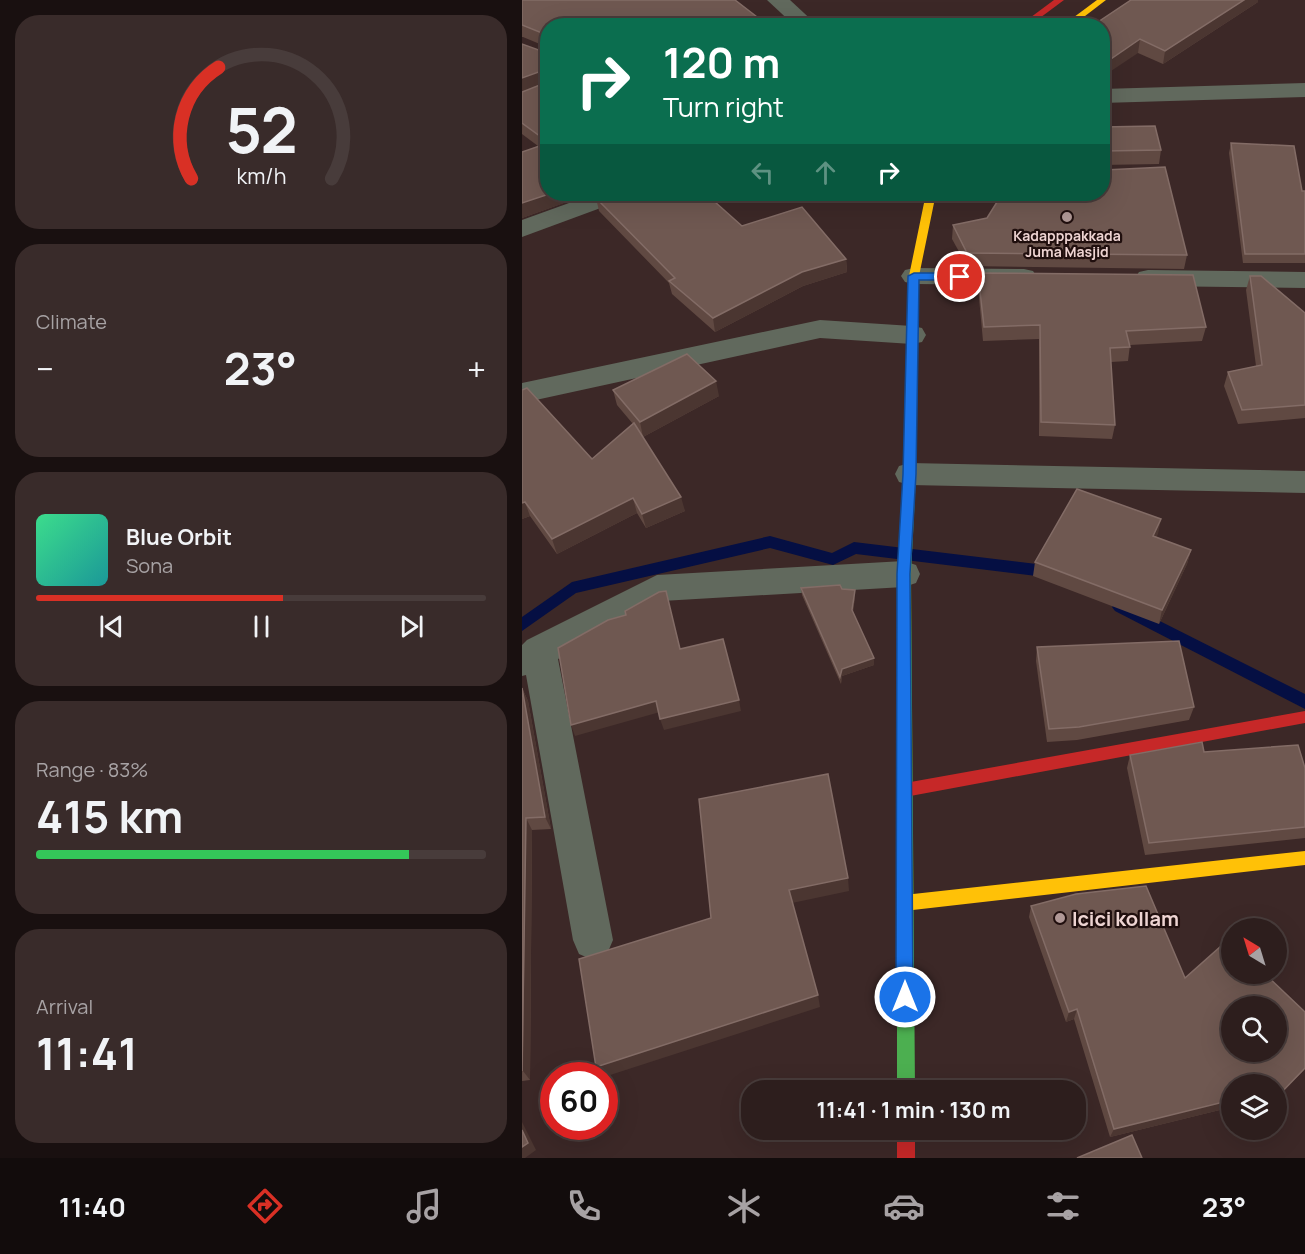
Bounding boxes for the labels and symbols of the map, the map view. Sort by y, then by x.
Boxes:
marker: Kadapppakkada Juma Masjid [1060,210,1074,224]
place label: Kadapppakkada Juma Masjid [1013,226,1121,261]
pin [934,251,985,302]
place label: Icici kollam [1072,905,1179,932]
marker: Icici kollam [1053,911,1067,925]
north arrow [1221,918,1287,984]
position arrow [873,965,937,1029]
speed limit sign: 60 [540,1062,618,1140]

